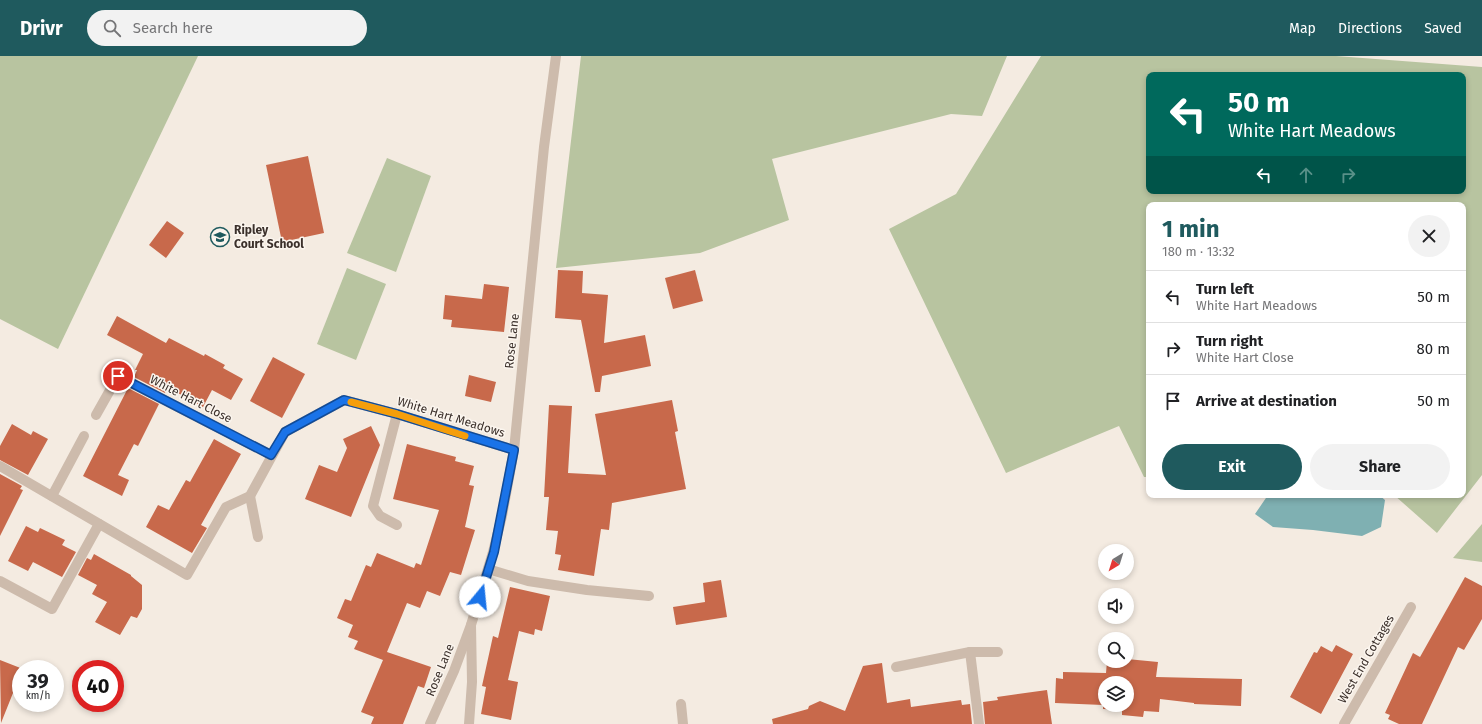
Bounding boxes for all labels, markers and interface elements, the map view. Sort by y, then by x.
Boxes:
search box [87,10,367,46]
text: Drivr [20,17,63,40]
icon: search [101,17,123,39]
text: Search here [133,19,213,37]
text: Map [1289,20,1316,37]
text: Directions [1338,20,1402,37]
text: Saved [1424,20,1462,37]
text: 50 m [1228,86,1290,119]
icon: left [1162,88,1214,140]
text: White Hart Meadows [1228,120,1396,142]
icon: left [1253,164,1275,186]
icon: ahead [1295,164,1317,186]
icon: right [1337,164,1359,186]
text: 1 min [1162,215,1220,243]
button: close [1408,215,1450,257]
place label: Ripley Court School [234,223,304,251]
school or university icon: Ripley Court School [209,226,231,248]
text: 180 m · 13:32 [1162,244,1235,259]
text: Turn left [1196,280,1254,298]
icon: left [1162,286,1184,308]
text: 50 m [1417,288,1450,306]
text: White Hart Meadows [1196,298,1317,313]
street label: Rose Lane [502,313,522,369]
text: Turn right [1196,332,1263,350]
icon: right [1162,338,1184,360]
text: 80 m [1417,340,1450,358]
text: White Hart Close [1196,350,1294,365]
pin [101,359,135,393]
icon: arrive [107,365,129,387]
street label: White Hart Close [148,372,234,426]
icon: arrive [1162,390,1184,412]
text: Arrive at destination [1196,392,1337,410]
text: 50 m [1417,392,1450,410]
street label: White Hart Meadows [396,394,507,440]
button: Exit [1162,444,1302,490]
button: Share [1310,444,1450,490]
north arrow [1098,544,1134,580]
map controls [1098,544,1134,712]
position arrow [459,576,501,618]
button: sound [1098,588,1134,624]
street label: West End Cottages [1335,612,1397,706]
button: search [1098,632,1134,668]
street label: Rose Lane [423,642,457,698]
speed limit sign: 40 [72,660,124,712]
text: 39 [27,669,49,693]
button: layers [1098,676,1134,712]
text: km/h [26,690,50,702]

